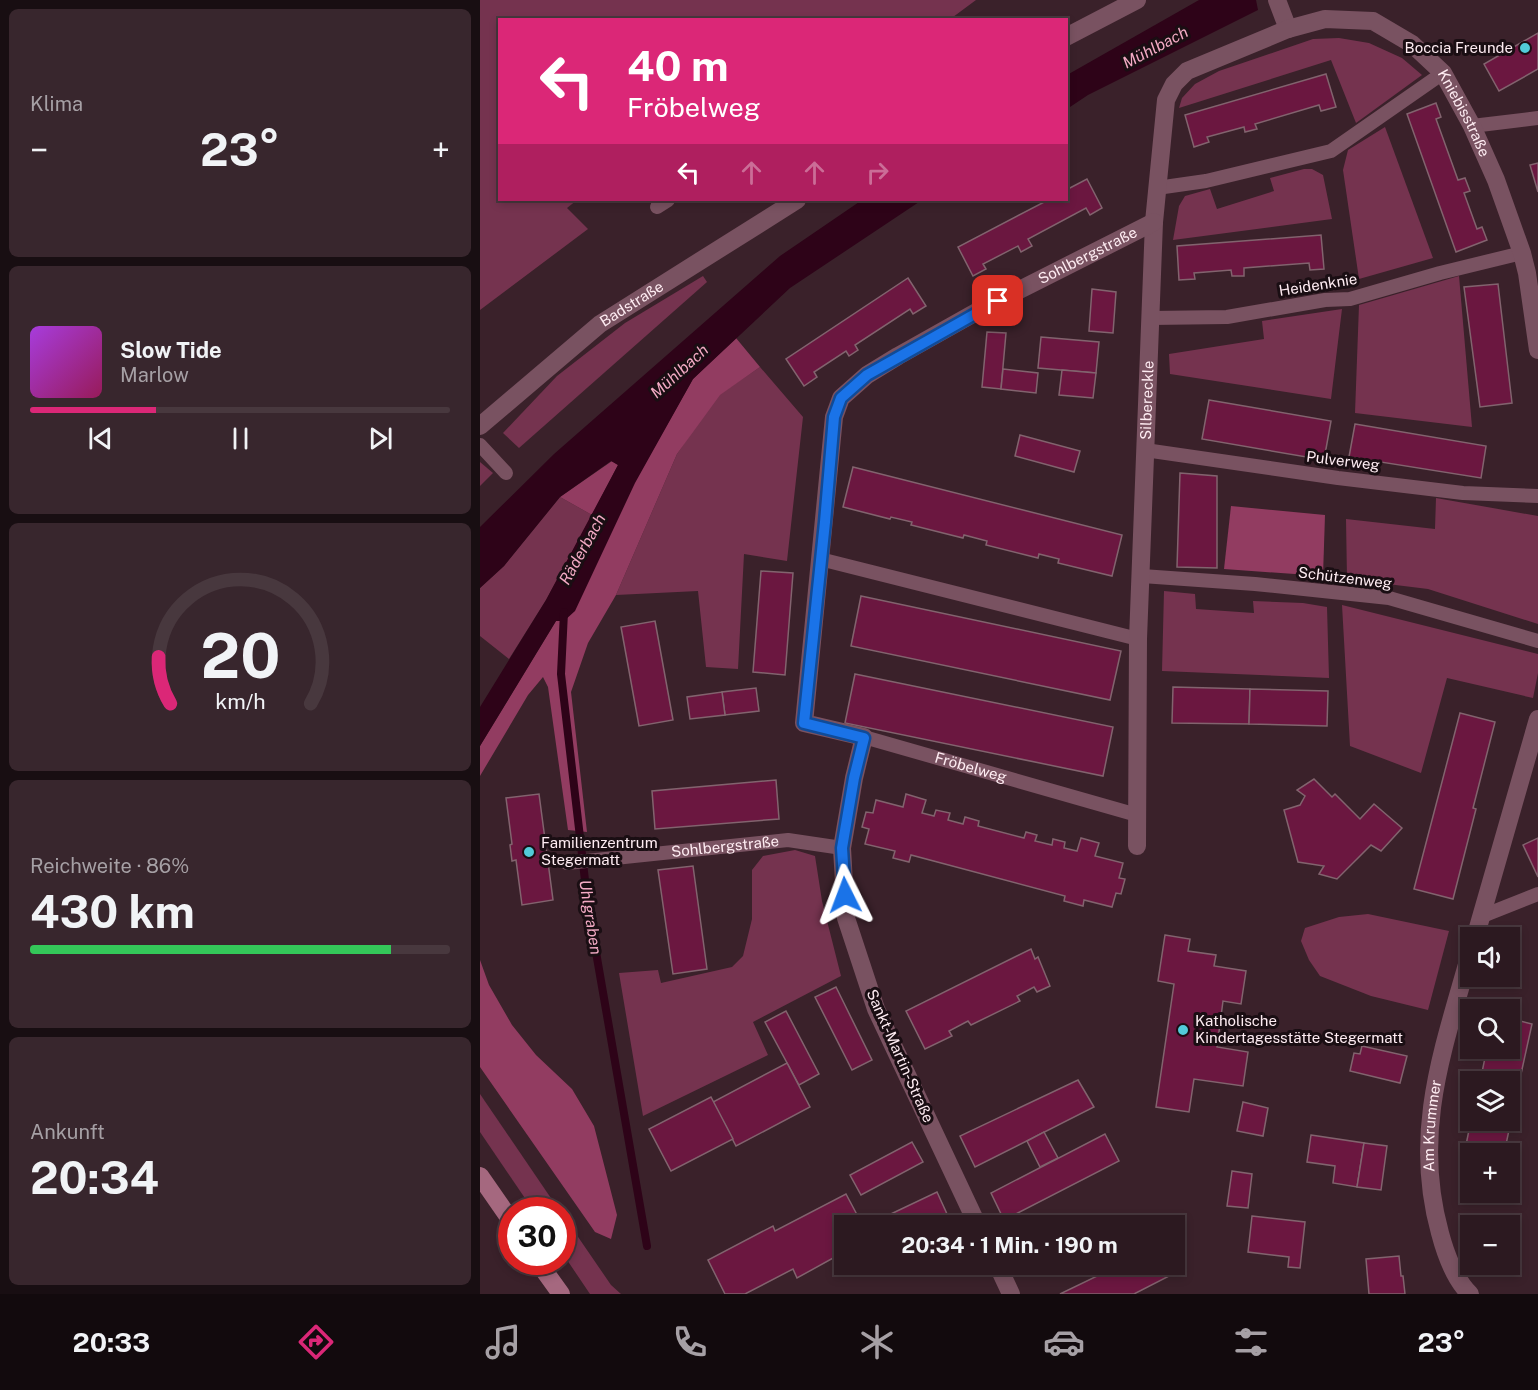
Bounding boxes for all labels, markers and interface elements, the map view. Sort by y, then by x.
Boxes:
water label: Mühlbach [1119,22,1191,73]
place label: Boccia Freunde [1405,39,1513,56]
text: 40 m [627,41,729,90]
marker: Boccia Freunde [1518,41,1532,55]
icon: left [528,42,606,120]
street label: Kniebisstraße [1435,66,1494,159]
text: Fröbelweg [627,91,760,123]
text: Klima [30,92,83,116]
text: 23° [200,123,280,176]
text: − [30,131,48,169]
text: + [432,131,450,169]
icon: left [672,156,705,189]
icon: ahead [735,156,768,189]
icon: ahead [798,156,831,189]
icon: right [861,156,894,189]
street label: Sohlbergstraße [1035,223,1140,287]
street label: Heidenknie [1278,270,1358,299]
pin [972,275,1023,326]
street label: Badstraße [597,277,666,330]
icon: arrive [981,284,1014,317]
text: Slow Tide [120,337,222,363]
water label: Mühlbach [646,340,712,402]
street label: Silbereckle [1137,360,1157,440]
text: Marlow [120,363,189,387]
icon: previous [84,422,117,455]
icon: pause [224,422,257,455]
icon: next [364,422,397,455]
street label: Pulverweg [1305,448,1381,473]
water label: Räderbach [555,511,610,588]
street label: Schützenweg [1297,563,1393,592]
text: 20 [200,619,280,692]
text: km/h [215,689,265,714]
street label: Fröbelweg [933,749,1009,785]
street label: Sohlbergstraße [670,832,780,860]
place label: Familienzentrum Stegermatt [541,834,658,868]
marker: Familienzentrum Stegermatt [522,845,536,859]
text: Reichweite · 86% [30,854,189,878]
position arrow [813,863,877,927]
water label: Uhlgraben [575,878,606,956]
text: 430 km [30,885,195,938]
map controls [1460,927,1520,1275]
button: sound [1460,927,1520,987]
street label: Sankt-Martin-Straße [863,987,937,1125]
button: search [1460,999,1520,1059]
place label: Katholische Kindertagesstätte Stegermatt [1195,1012,1403,1046]
marker: Katholische Kindertagesstätte Stegermatt [1176,1023,1190,1037]
button: layers [1460,1071,1520,1131]
street label: Am Krummer [1420,1078,1444,1172]
text: Ankunft [30,1120,105,1144]
button: + [1460,1143,1520,1203]
text: 20:34 [30,1151,159,1204]
speed limit sign: 30 [498,1197,576,1275]
button: − [1460,1215,1520,1275]
text: 20:34 · 1 Min. · 190 m [901,1232,1118,1258]
icon: directions [295,1321,337,1363]
icon: music [482,1321,524,1363]
icon: phone [669,1321,711,1363]
icon: climate [856,1321,898,1363]
icon: car [1043,1321,1085,1363]
icon: filters [1230,1321,1272,1363]
text: 20:33 [73,1326,150,1358]
text: 23° [1418,1326,1465,1358]

